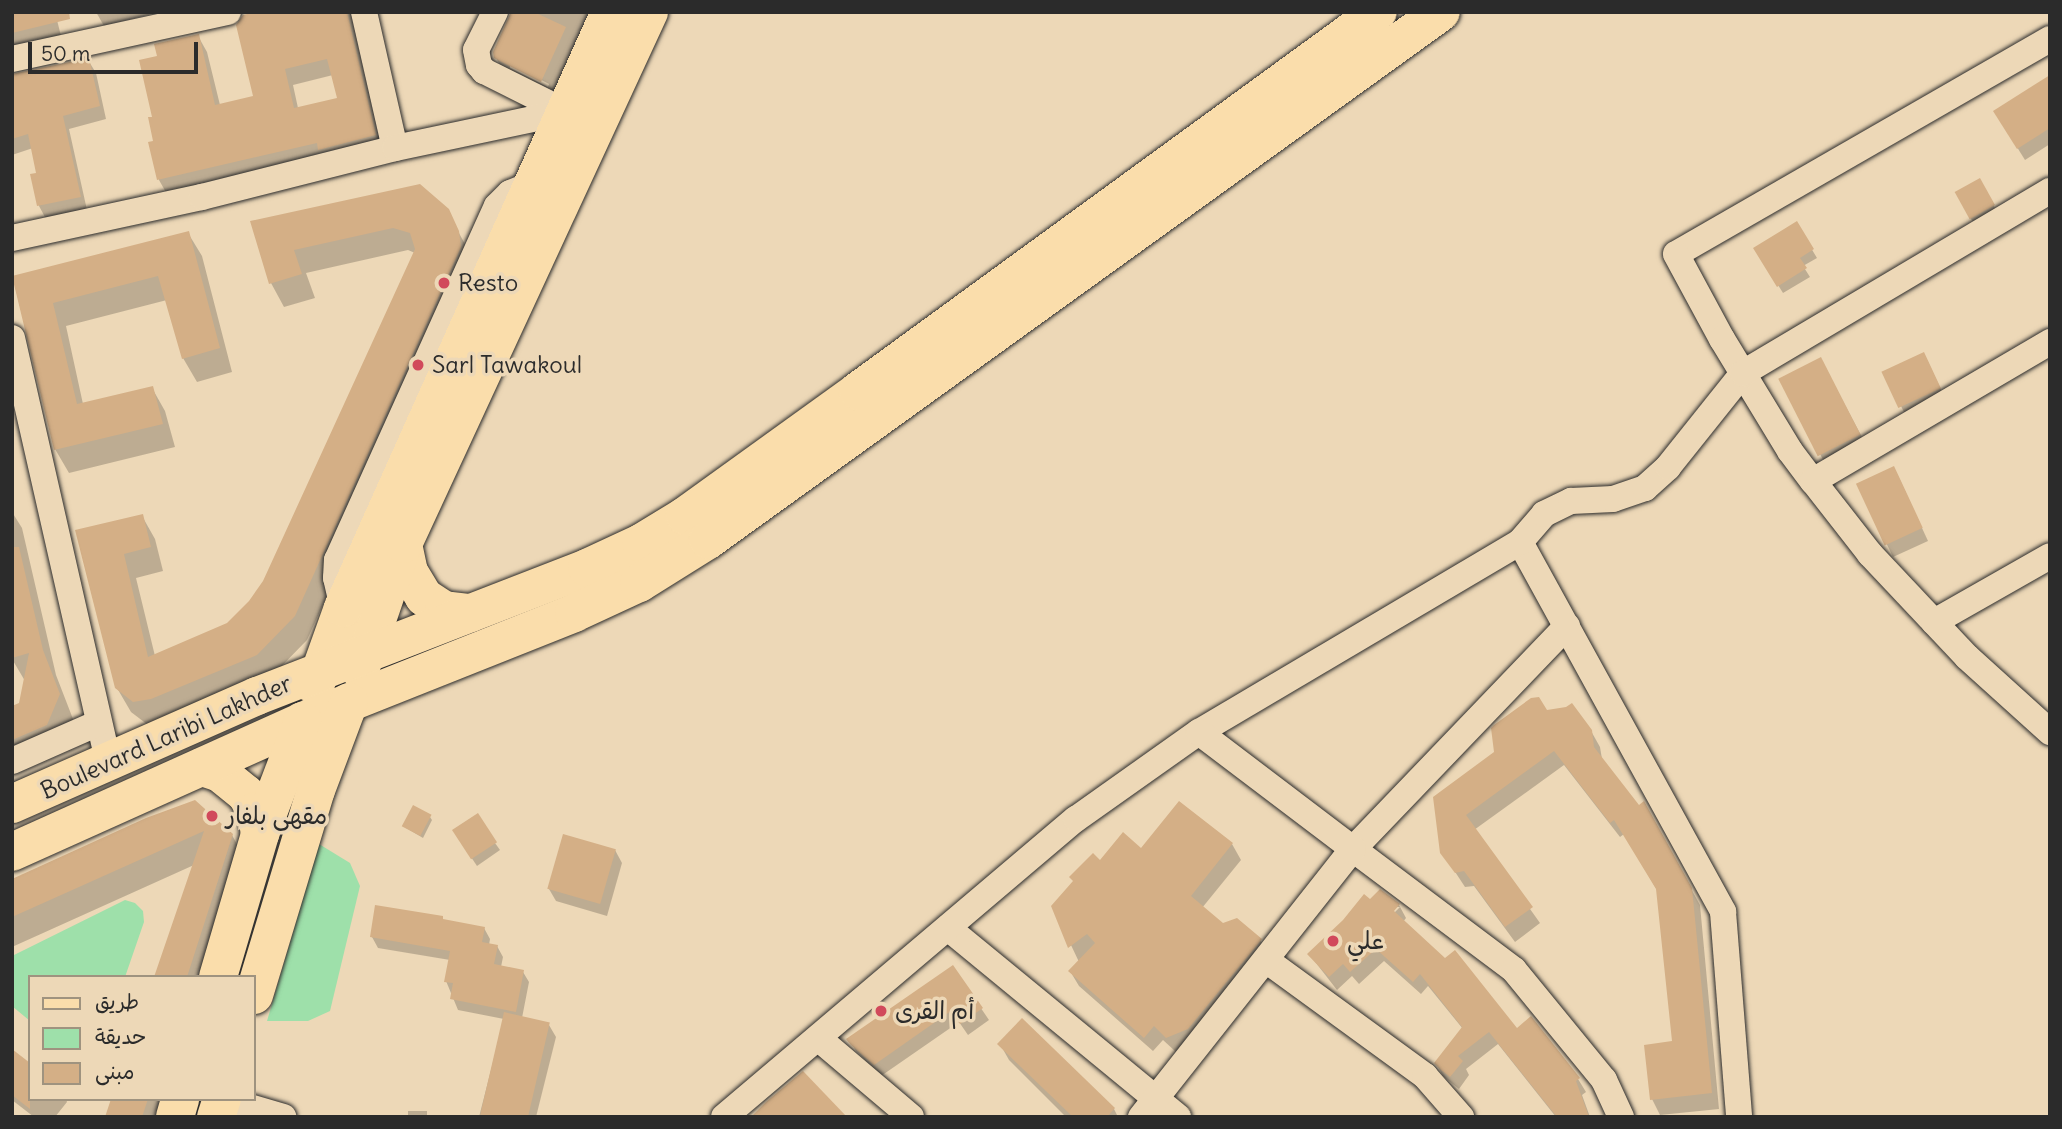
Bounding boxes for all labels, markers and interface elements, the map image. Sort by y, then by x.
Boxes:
scale bar [32,28,201,72]
text: 50 m [41,40,90,67]
place label: Resto [458,269,518,297]
marker: Resto [436,275,452,291]
place label: Sarl Tawakoul [432,351,582,379]
marker: Sarl Tawakoul [410,357,426,373]
street label: Boulevard Laribi Lakhder [36,669,296,805]
place label: مقهى بلفار [226,802,327,830]
marker: مقهى بلفار [204,808,220,824]
place label: علي [1347,927,1384,955]
marker: علي [1325,933,1341,949]
legend [28,975,256,1101]
text: طريق [95,988,139,1015]
place label: أم القرى [895,997,974,1025]
marker: أم القرى [873,1003,889,1019]
text: حديقة [95,1023,146,1050]
text: مبنى [95,1058,134,1085]

